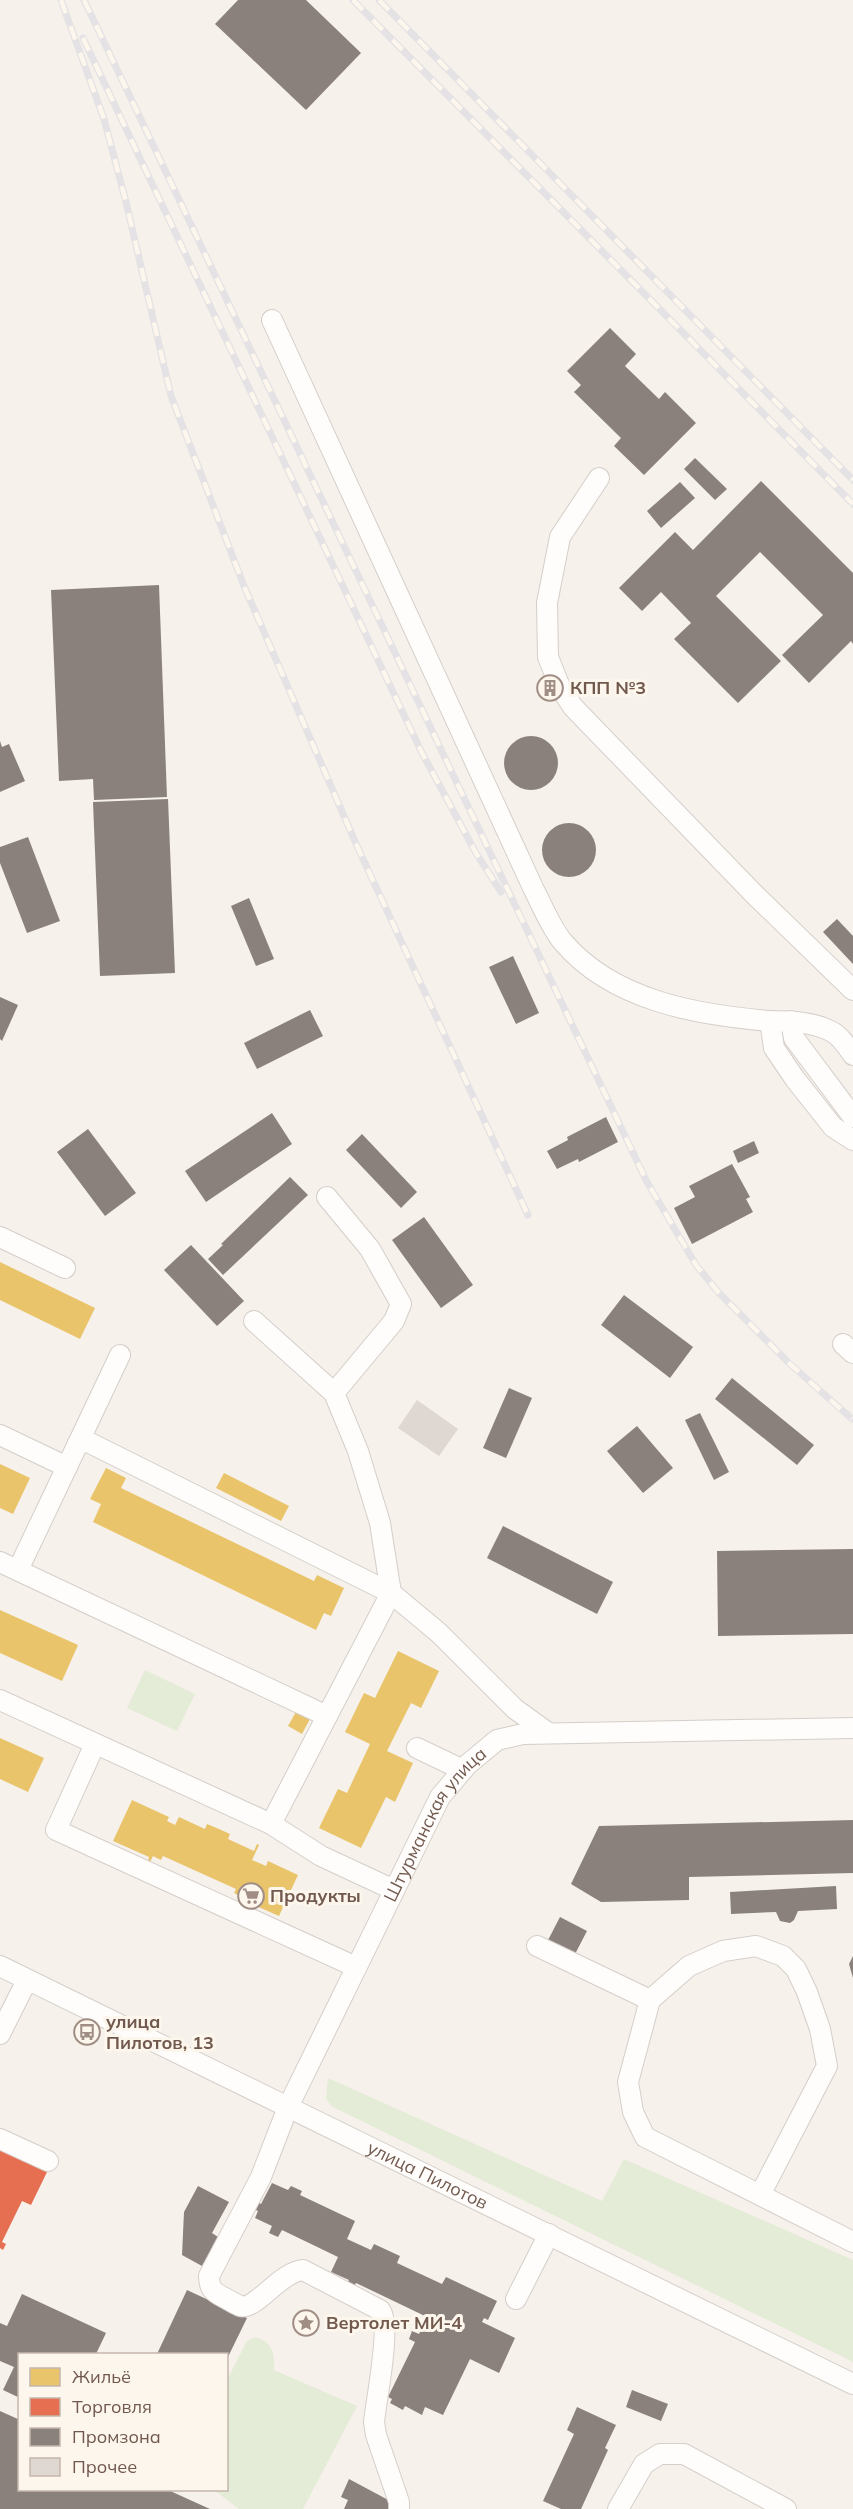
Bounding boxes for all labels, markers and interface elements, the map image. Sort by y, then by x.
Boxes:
building icon: КПП №3 [535,673,565,703]
place label: КПП №3 [570,676,646,699]
street label: Штурманская улица [378,1742,491,1906]
supermarket icon: Продукты [236,1881,266,1911]
place label: Продукты [270,1884,361,1907]
place label: улица Пилотов, 13 [106,2010,214,2054]
bus stop icon: улица Пилотов, 13 [72,2017,102,2047]
street label: улица Пилотов [364,2136,492,2214]
place icon: Вертолет МИ-4 [291,2308,321,2338]
place label: Вертолет МИ-4 [326,2311,462,2334]
legend [18,2353,228,2491]
text: Жильё [72,2365,131,2388]
text: Торговля [72,2395,152,2418]
text: Промзона [72,2425,161,2448]
text: Прочее [72,2455,137,2478]

